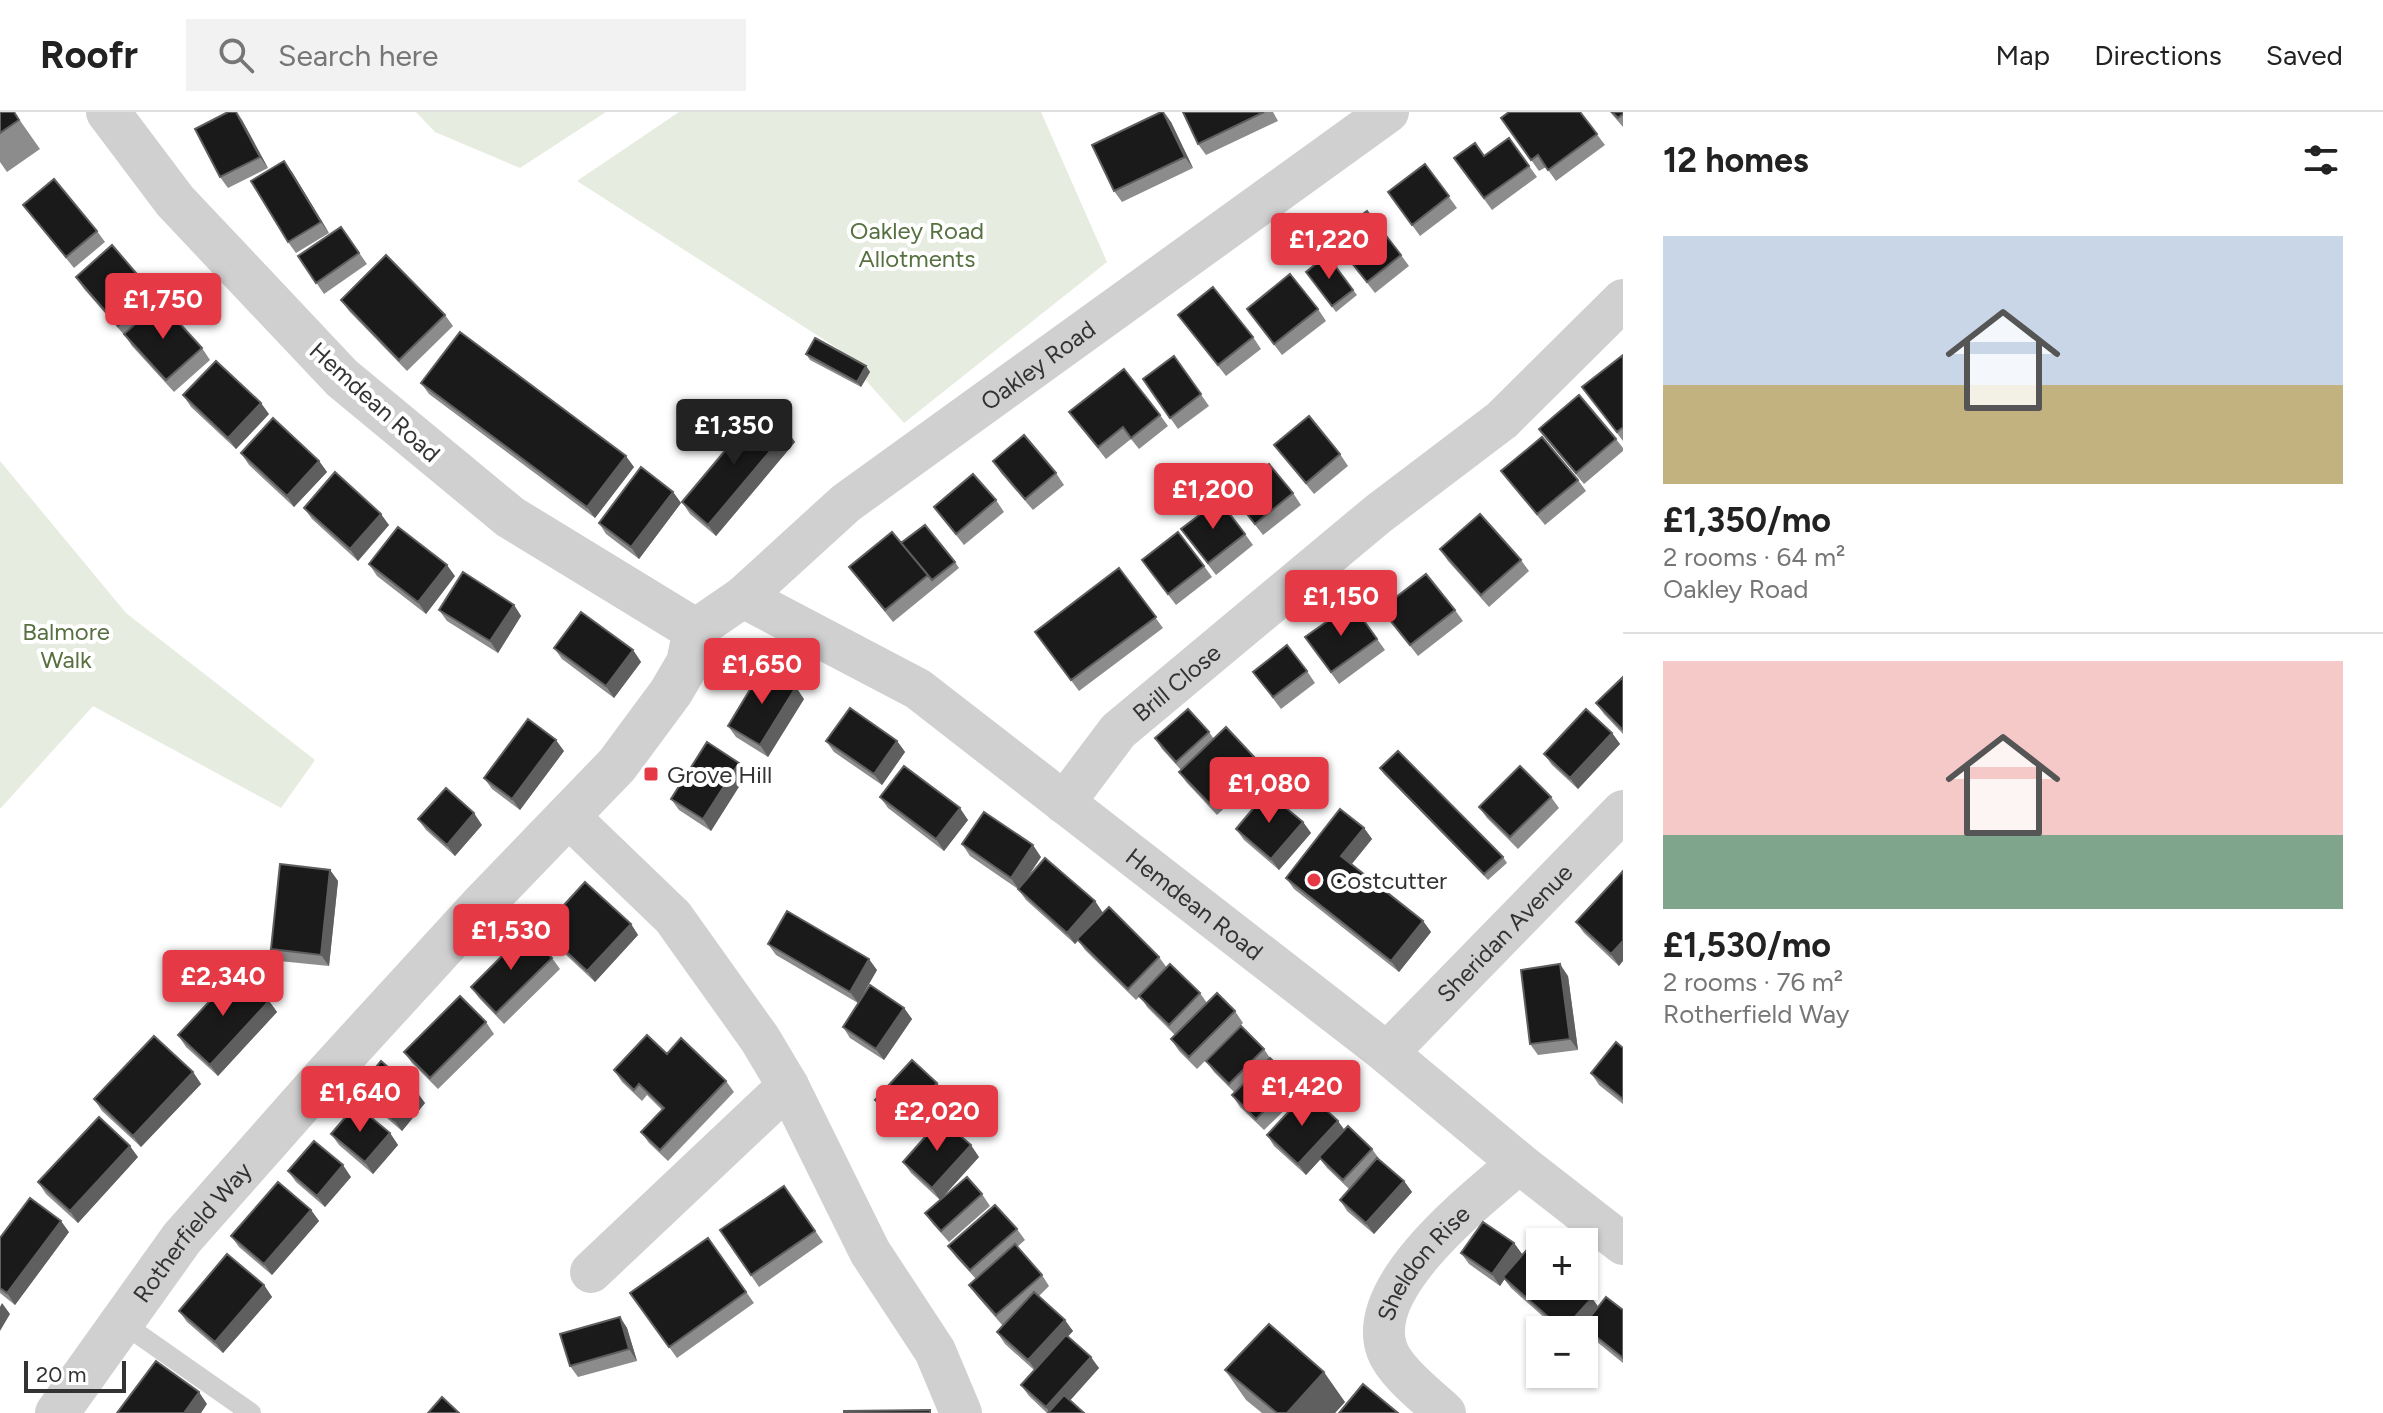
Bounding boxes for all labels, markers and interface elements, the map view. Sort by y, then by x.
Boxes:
search box [186,19,746,91]
text: Roofr [40,32,138,78]
icon: search [214,33,258,77]
text: Search here [278,37,438,74]
text: Map [1996,38,2050,72]
text: Directions [2094,38,2222,72]
text: Saved [2266,38,2343,72]
icon: filters [2299,138,2343,182]
text: 12 homes [1663,140,1809,181]
pin: £1,220 [1264,213,1394,281]
park label: Oakley Road Allotments [850,216,984,273]
text: £1,220 [1289,223,1369,255]
pin: £1,750 [98,273,228,341]
text: £1,750 [123,283,203,315]
icon: home [1931,288,2075,432]
street label: Oakley Road [975,314,1101,416]
street label: Hemdean Road [304,336,446,468]
pin: £1,350 [669,399,799,467]
text: £1,350 [694,409,774,441]
pin: £1,200 [1148,463,1278,531]
text: £1,200 [1172,473,1254,505]
text: £1,350/mo [1663,500,1831,541]
text: 2 rooms · 64 m² [1663,541,1845,573]
pin: £1,150 [1276,570,1406,638]
text: Oakley Road [1663,573,1809,605]
text: £1,150 [1303,580,1379,612]
park label: Balmore Walk [22,617,110,674]
street label: Brill Close [1126,637,1226,727]
pin: £1,650 [697,638,827,706]
text: £1,650 [722,648,802,680]
icon: home [1931,713,2075,857]
pin: £1,080 [1204,757,1334,825]
place label: Grove Hill [667,760,772,789]
marker: Grove Hill [642,765,660,783]
text: £1,080 [1228,767,1310,799]
street label: Hemdean Road [1120,842,1269,966]
street label: Sheridan Avenue [1430,858,1578,1008]
place label: Costcutter [1330,866,1447,895]
marker: Costcutter [1305,871,1323,889]
pin: £1,530 [446,904,576,972]
text: £1,530 [471,914,551,946]
text: £1,530/mo [1663,925,1831,966]
pin: £2,340 [158,950,288,1018]
text: £2,340 [181,960,265,992]
text: 2 rooms · 76 m² [1663,966,1843,998]
text: Rotherfield Way [1663,998,1850,1030]
pin: £1,420 [1237,1060,1367,1128]
pin: £1,640 [295,1066,425,1134]
text: £1,420 [1261,1070,1343,1102]
text: £1,640 [319,1076,401,1108]
pin: £2,020 [872,1085,1002,1153]
text: £2,020 [894,1095,980,1127]
street label: Rotherfield Way [126,1155,257,1308]
street label: Sheldon Rise [1371,1199,1475,1324]
map controls [1526,1228,1598,1388]
button: + [1526,1228,1598,1300]
button: − [1526,1316,1598,1388]
scale bar [24,1357,126,1393]
text: 20 m [36,1361,87,1388]

